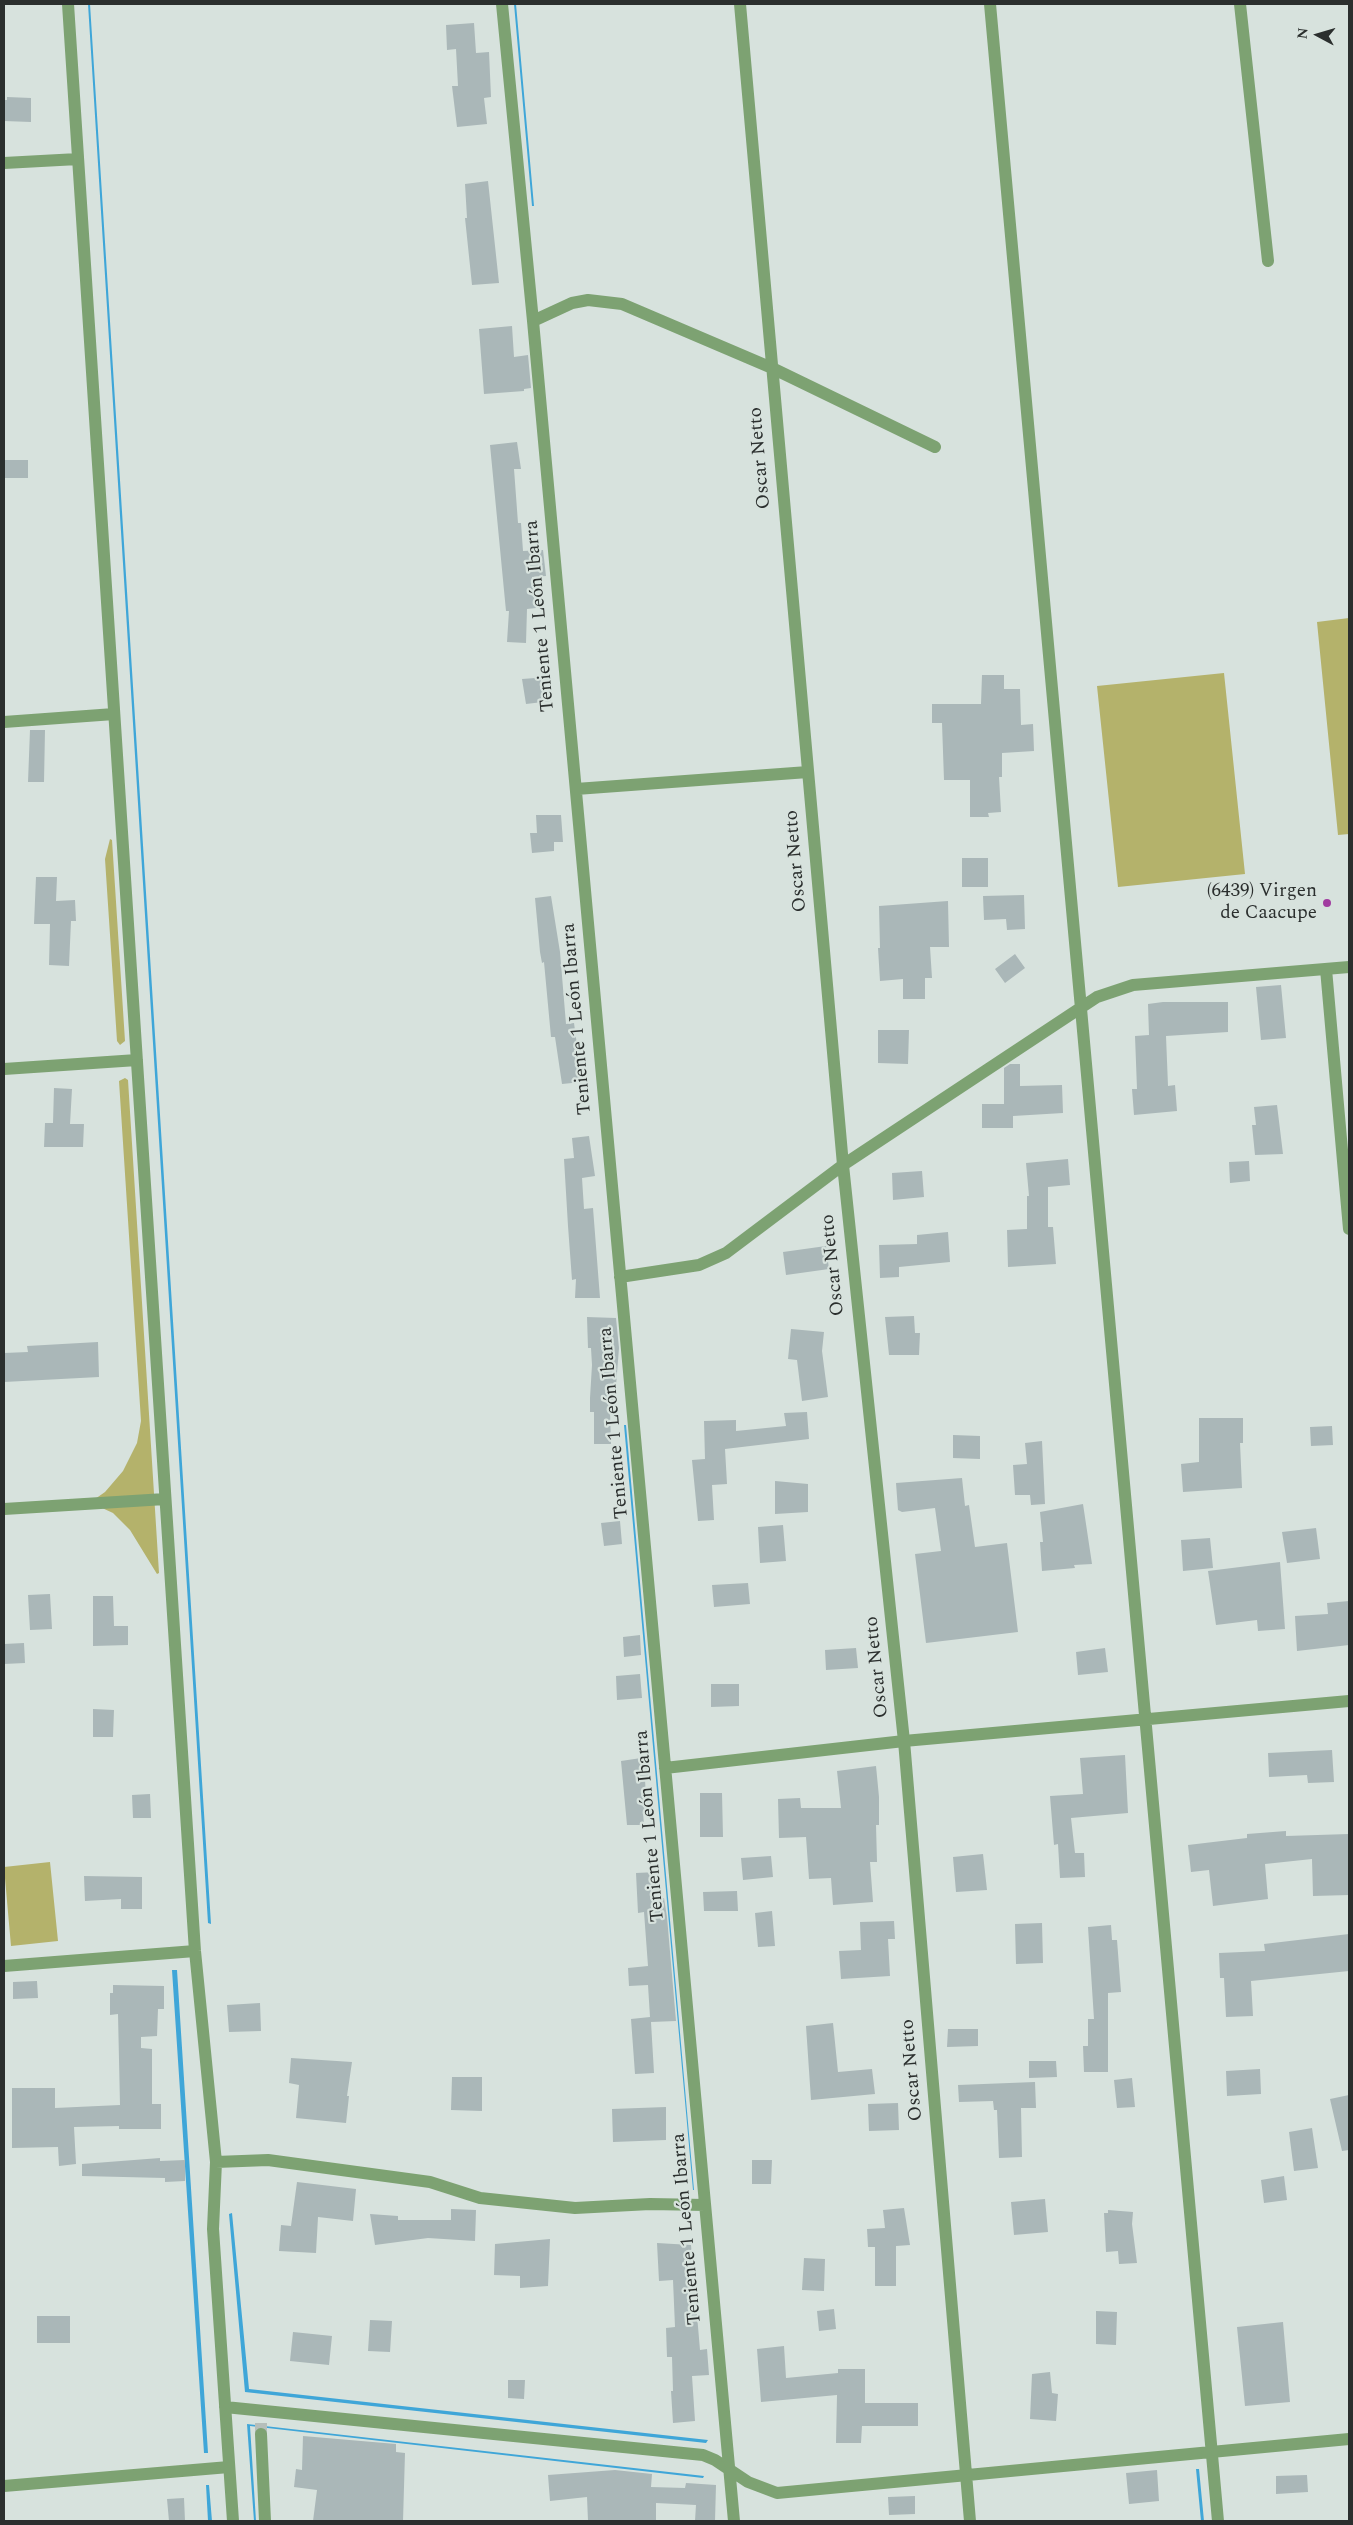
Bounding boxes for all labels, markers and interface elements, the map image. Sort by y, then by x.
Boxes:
north arrow [1293,10,1343,60]
text: N [1292,27,1314,40]
street label: Oscar Netto [745,406,777,510]
street label: Teniente 1 León Ibarra [521,519,561,713]
street label: Oscar Netto [781,809,813,913]
place label: (6439) Virgen de Caacupe [1207,881,1317,925]
marker: (6439) Virgen de Caacupe [1321,897,1333,909]
street label: Teniente 1 León Ibarra [558,922,598,1116]
street label: Oscar Netto [817,1213,851,1317]
street label: Teniente 1 León Ibarra [595,1326,635,1520]
street label: Oscar Netto [861,1615,895,1719]
street label: Teniente 1 León Ibarra [631,1729,671,1923]
street label: Oscar Netto [897,2018,929,2122]
street label: Teniente 1 León Ibarra [668,2132,708,2326]

